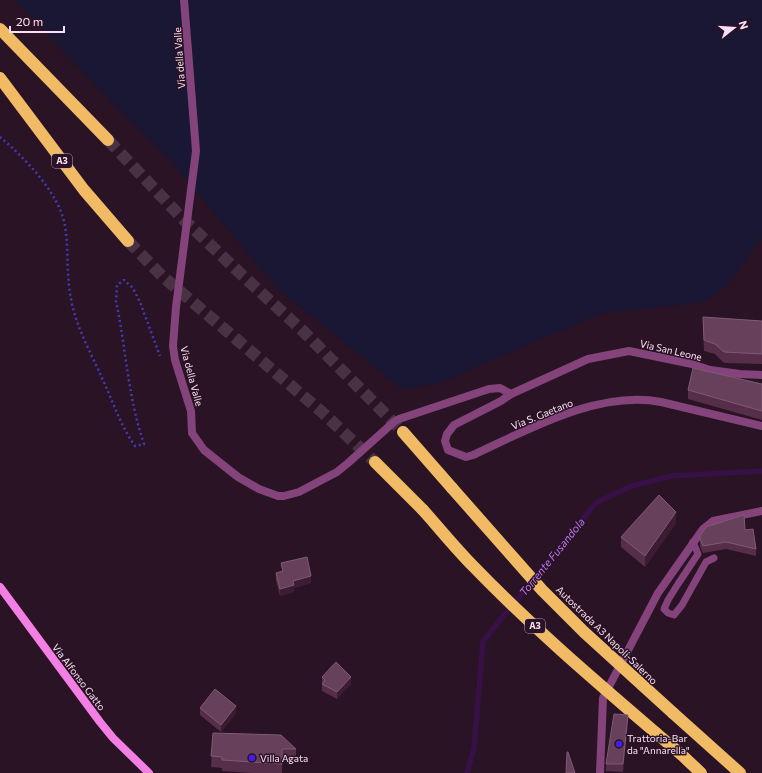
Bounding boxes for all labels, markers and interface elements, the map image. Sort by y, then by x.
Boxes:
scale bar [10,8,64,34]
north arrow [714,8,754,48]
text: 20 m [16,14,43,28]
text: N [737,19,751,31]
street label: Via della Valle [171,27,187,89]
road number: A3 [52,154,72,168]
street label: Via San Leone [639,337,703,363]
street label: Via della Valle [178,345,206,407]
street label: Via S. Gaetano [509,396,575,432]
water label: Torrente Fusandola [516,515,587,598]
street label: Autostrada A3 Napoli-Salerno [554,583,660,687]
road number: A3 [525,619,545,633]
street label: Via Alfonso Gatto [50,641,108,713]
place label: Trattoria-Bar da "Annarella" [627,732,690,756]
marker: Trattoria-Bar da "Annarella" [614,739,624,749]
place label: Villa Agata [260,752,308,764]
marker: Villa Agata [247,753,257,763]

